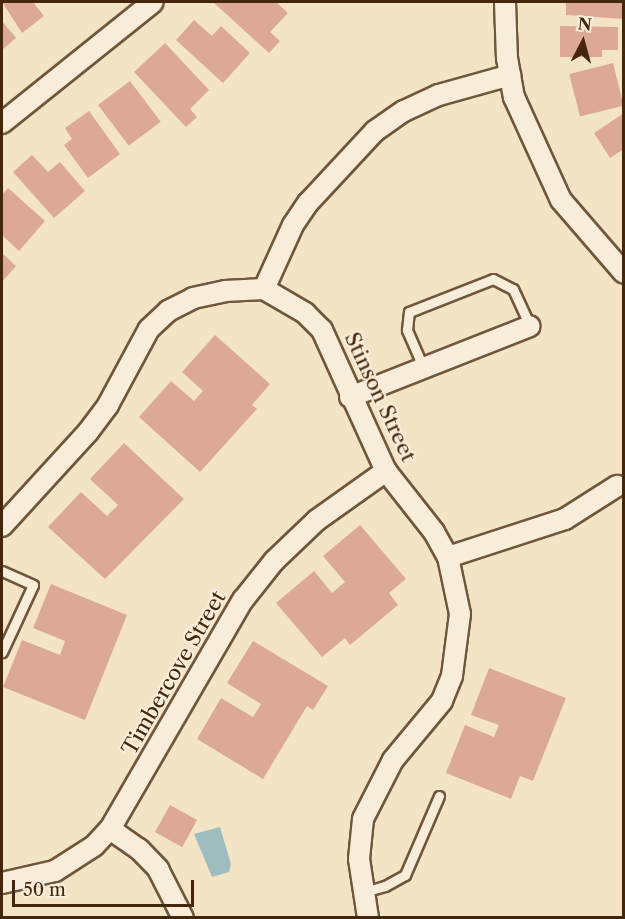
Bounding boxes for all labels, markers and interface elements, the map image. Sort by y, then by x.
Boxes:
north arrow [553,12,613,72]
text: N [577,13,593,35]
street label: Stinson Street [339,328,421,466]
street label: Timbercove Street [117,586,231,760]
scale bar [15,868,196,906]
text: 50 m [23,879,66,901]

